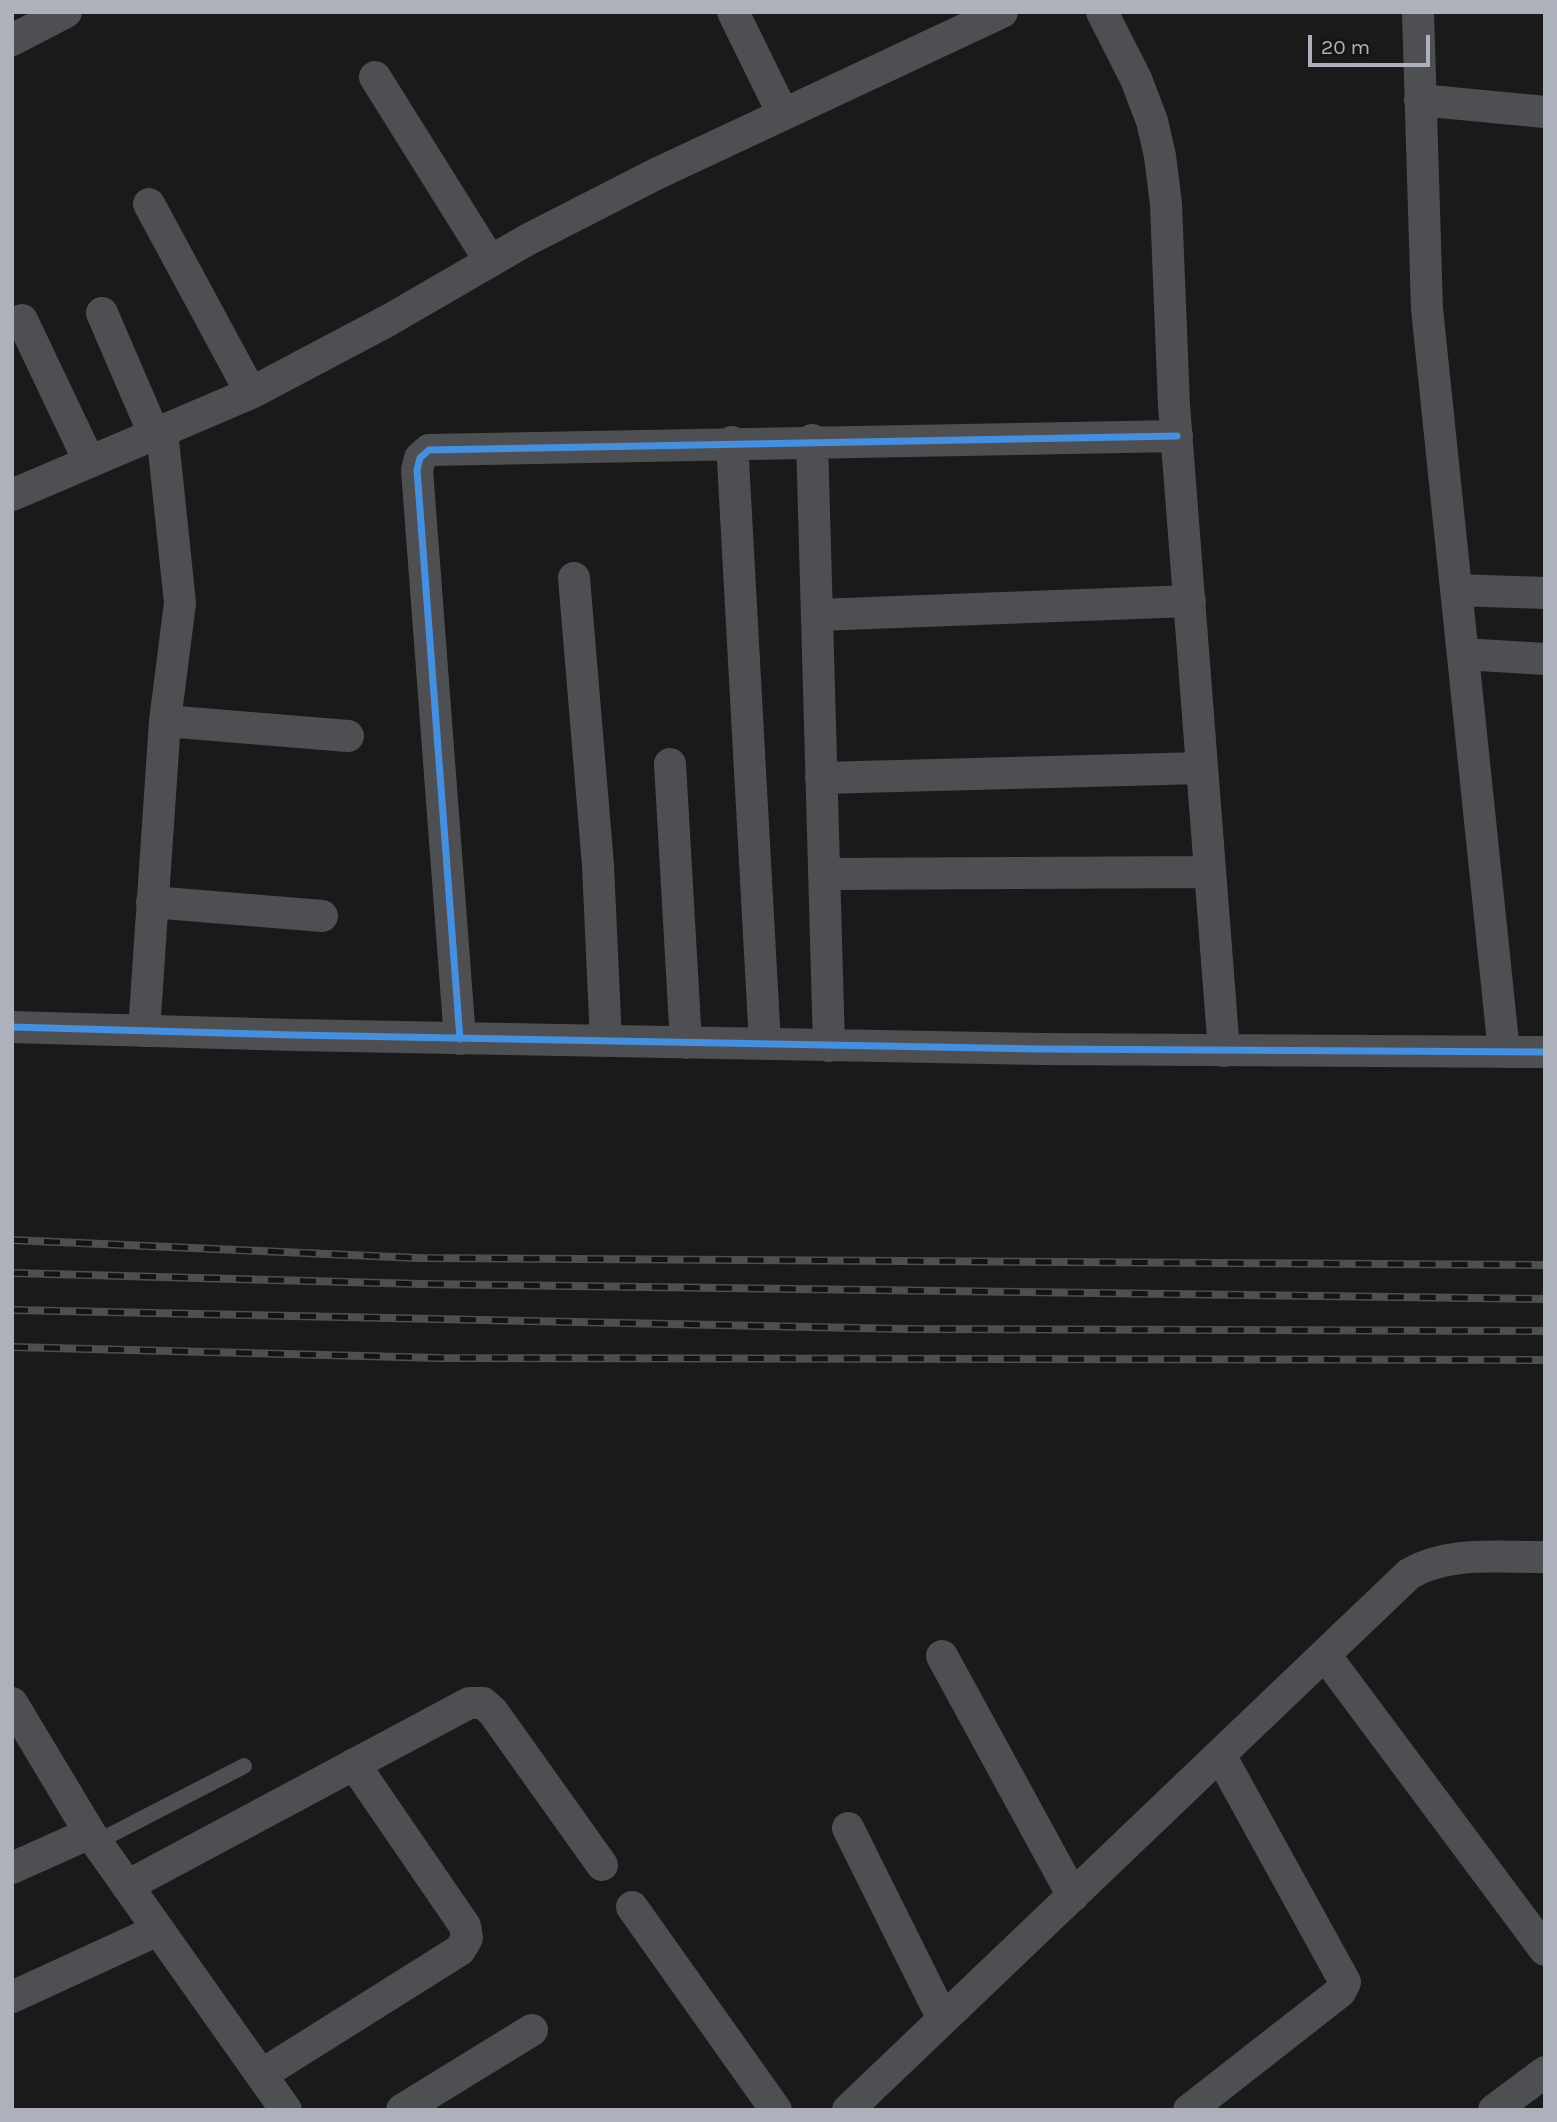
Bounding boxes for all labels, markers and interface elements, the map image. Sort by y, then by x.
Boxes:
scale bar [1312,21,1434,65]
text: 20 m [1321,35,1370,59]

